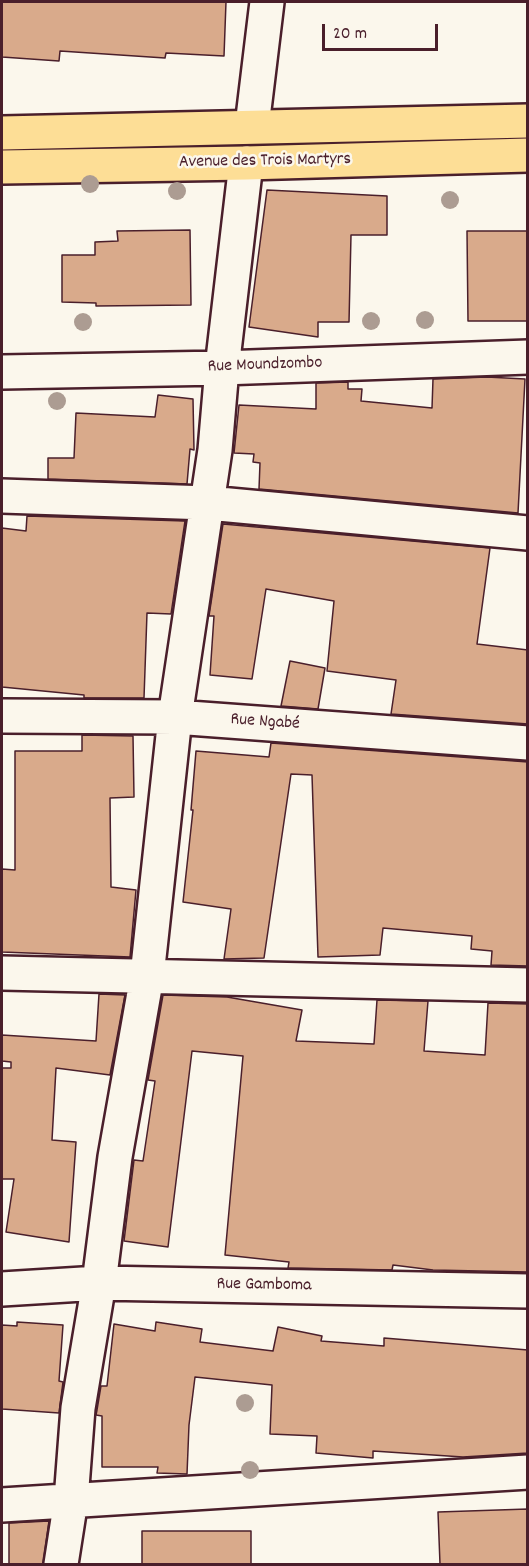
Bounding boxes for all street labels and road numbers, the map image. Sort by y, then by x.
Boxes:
street label: Avenue des Trois Martyrs [179,150,351,174]
street label: Rue Moundzombo [207,353,323,379]
street label: Rue Ngabé [230,710,300,736]
street label: Rue Gamboma [216,1274,312,1298]

